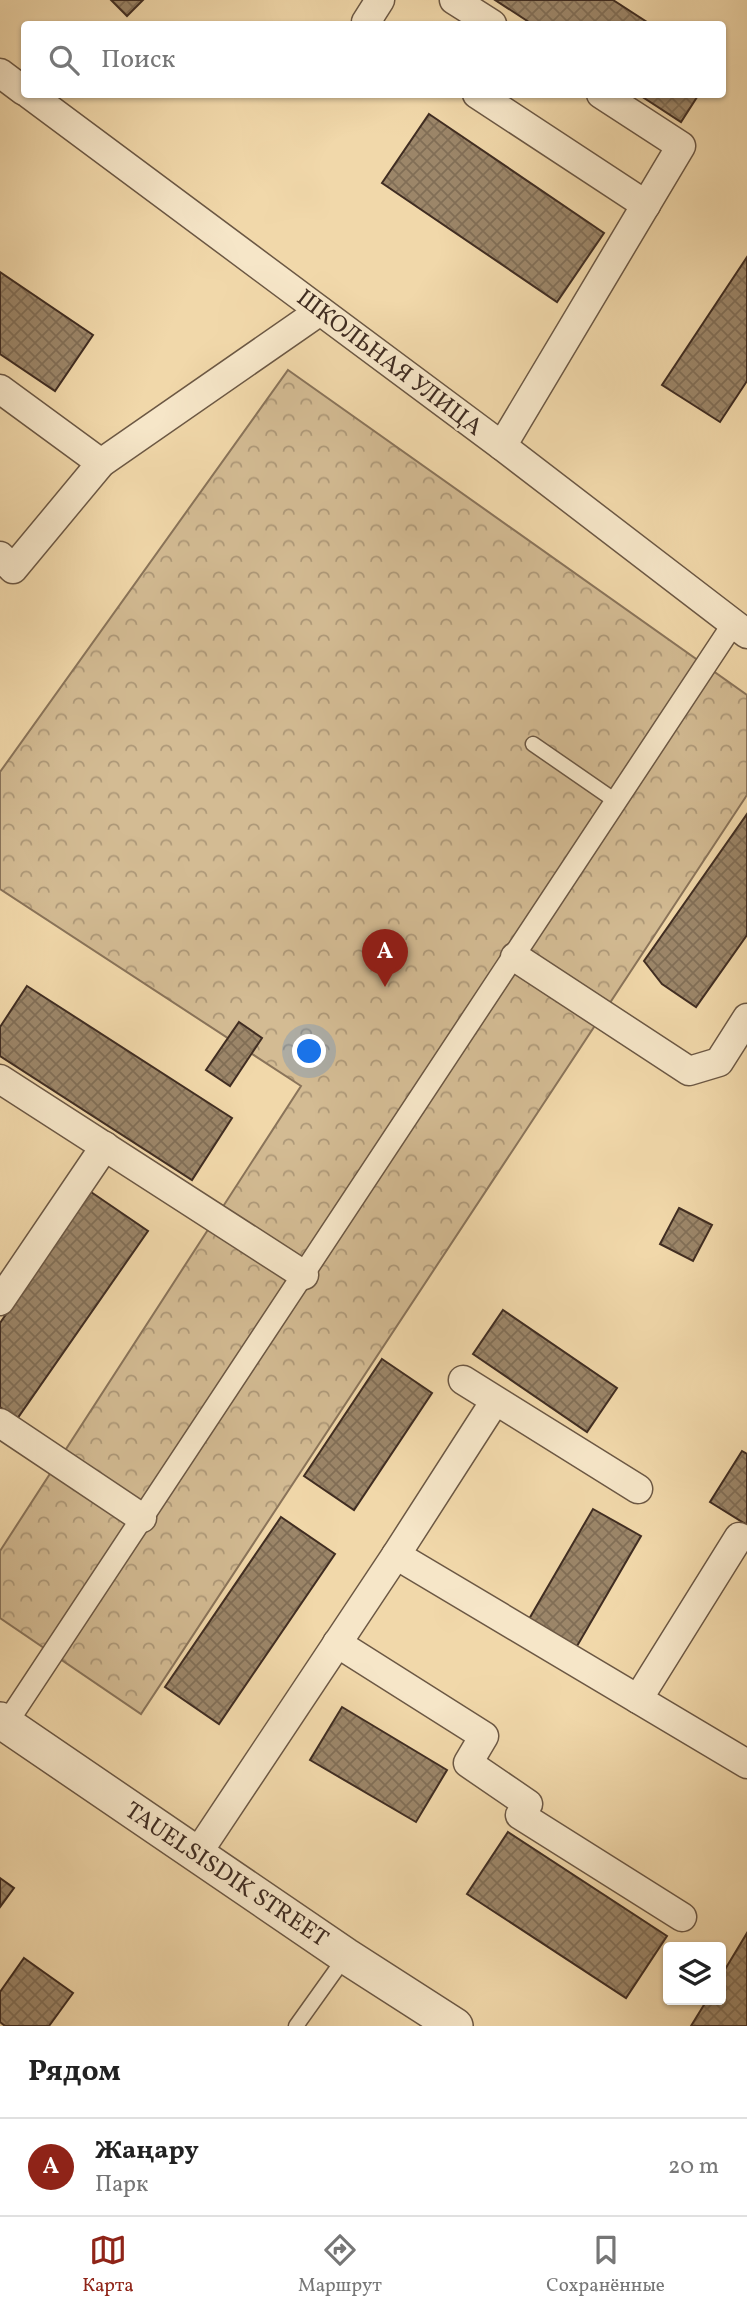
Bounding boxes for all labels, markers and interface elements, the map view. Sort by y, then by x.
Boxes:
search box [21,21,726,98]
icon: search [45,41,83,79]
text: Поиск [101,42,175,78]
street label: ШКОЛЬНАЯ УЛИЦА [289,282,489,445]
pin: A [362,929,408,987]
your location [292,1034,326,1068]
street label: TAUELSISDIK STREET [117,1795,334,1957]
map controls [663,1942,726,2005]
button: layers [663,1942,726,2005]
text: Рядом [28,2051,121,2093]
text: Жаңару [95,2133,199,2169]
text: A [43,2151,59,2183]
text: 20 m [668,2151,719,2183]
text: Парк [95,2169,148,2201]
tab: Карта [82,2231,134,2299]
tab: Маршрут [298,2231,382,2299]
tab: Сохранённые [546,2231,665,2299]

